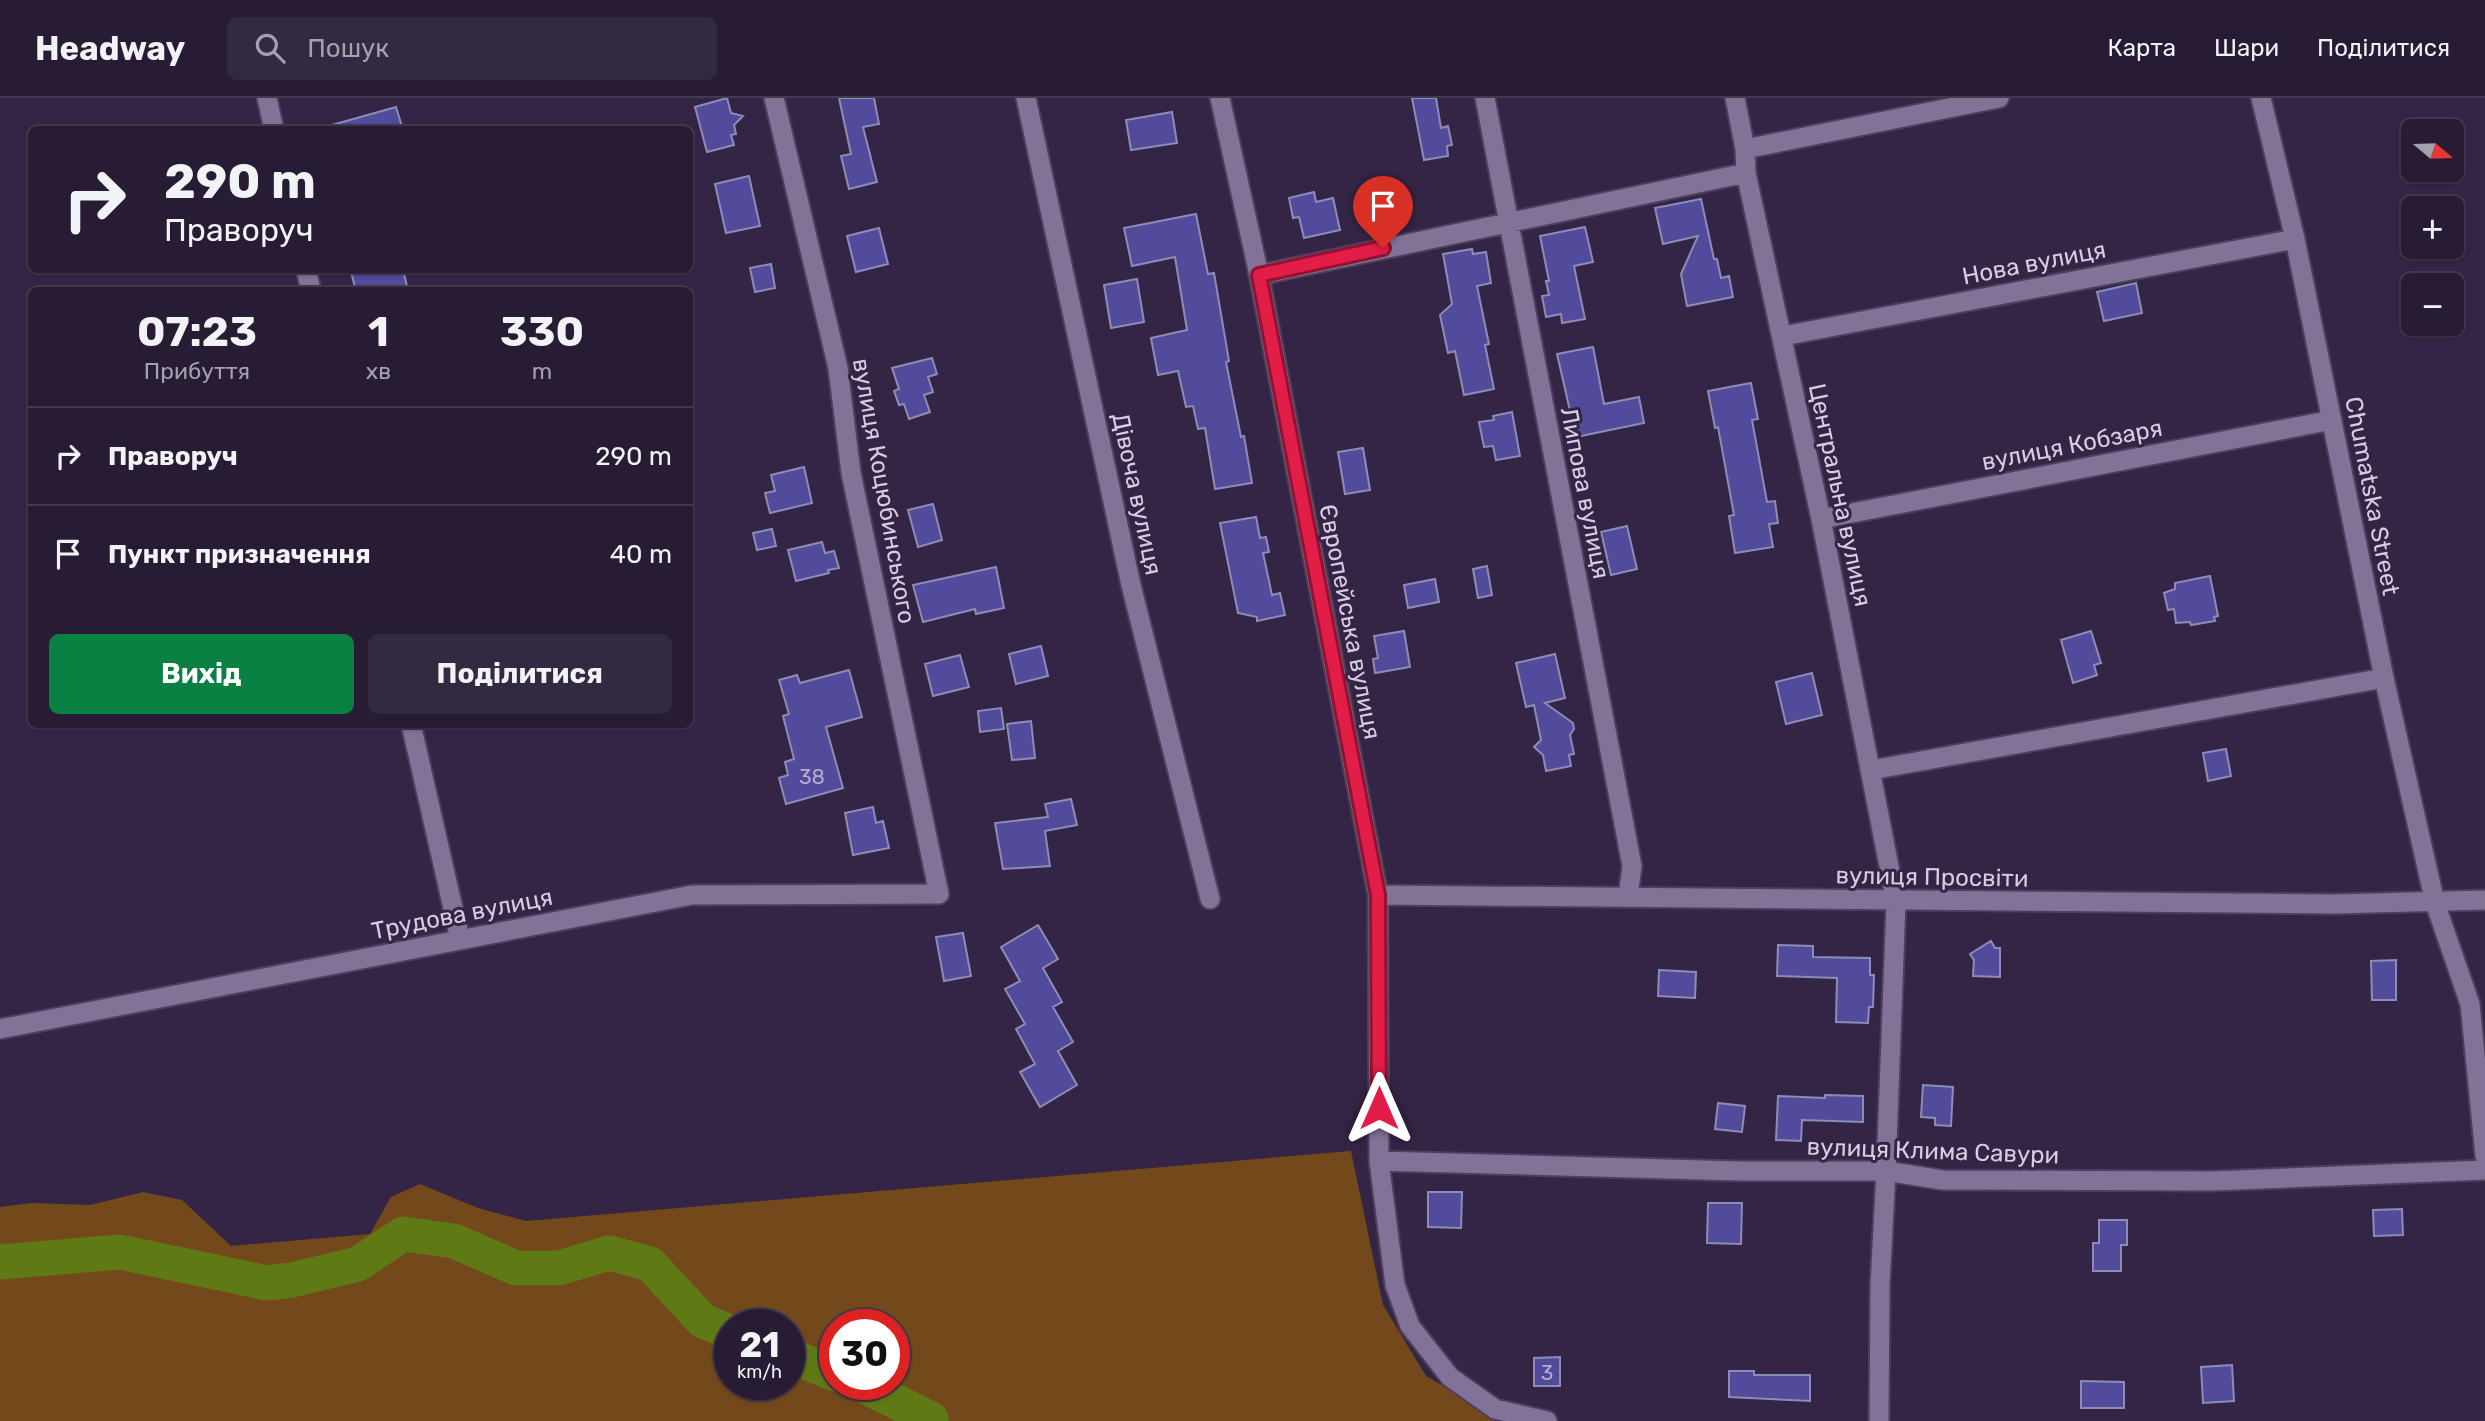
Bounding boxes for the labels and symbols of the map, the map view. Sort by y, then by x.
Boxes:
north arrow [2401,119,2464,182]
pin [1353,176,1413,248]
street label: Нова вулиця [1960,235,2108,291]
street label: вулиця Коцюбинського [847,356,921,626]
street label: Центральна вулиця [1803,381,1877,609]
street label: Chumatska Street [2339,394,2405,598]
street label: Липова вулиця [1555,405,1615,581]
street label: Дівоча вулиця [1106,411,1168,577]
street label: вулиця Кобзаря [1979,414,2165,476]
street label: Європейська вулиця [1313,502,1387,742]
house number: 38 [799,764,825,789]
street label: вулиця Просвіти [1835,861,2029,893]
street label: Трудова вулиця [369,883,555,945]
position arrow [1342,1071,1416,1145]
street label: вулиця Клима Савури [1806,1133,2060,1169]
speed limit sign: 30 [819,1309,910,1400]
house number: 3 [1541,1360,1553,1385]

